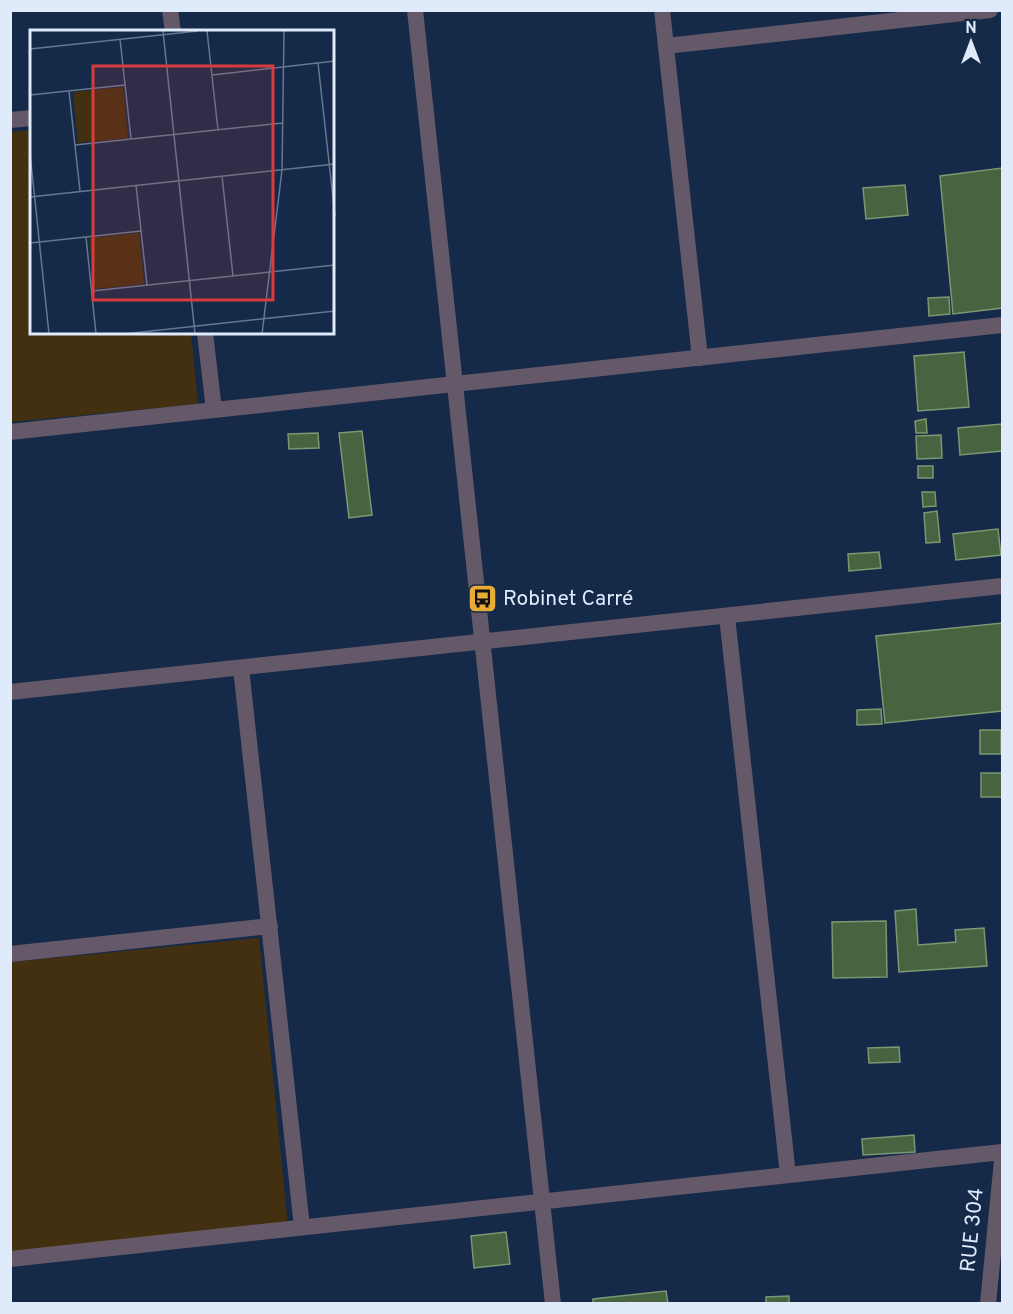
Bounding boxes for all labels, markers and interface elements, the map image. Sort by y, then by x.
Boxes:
north arrow [941,12,1001,72]
text: N [965,19,977,39]
inset map [30,30,334,334]
bus stop icon: Robinet Carré [466,583,498,615]
place label: Robinet Carré [503,586,633,613]
street label: RUE 304 [955,1186,991,1274]

